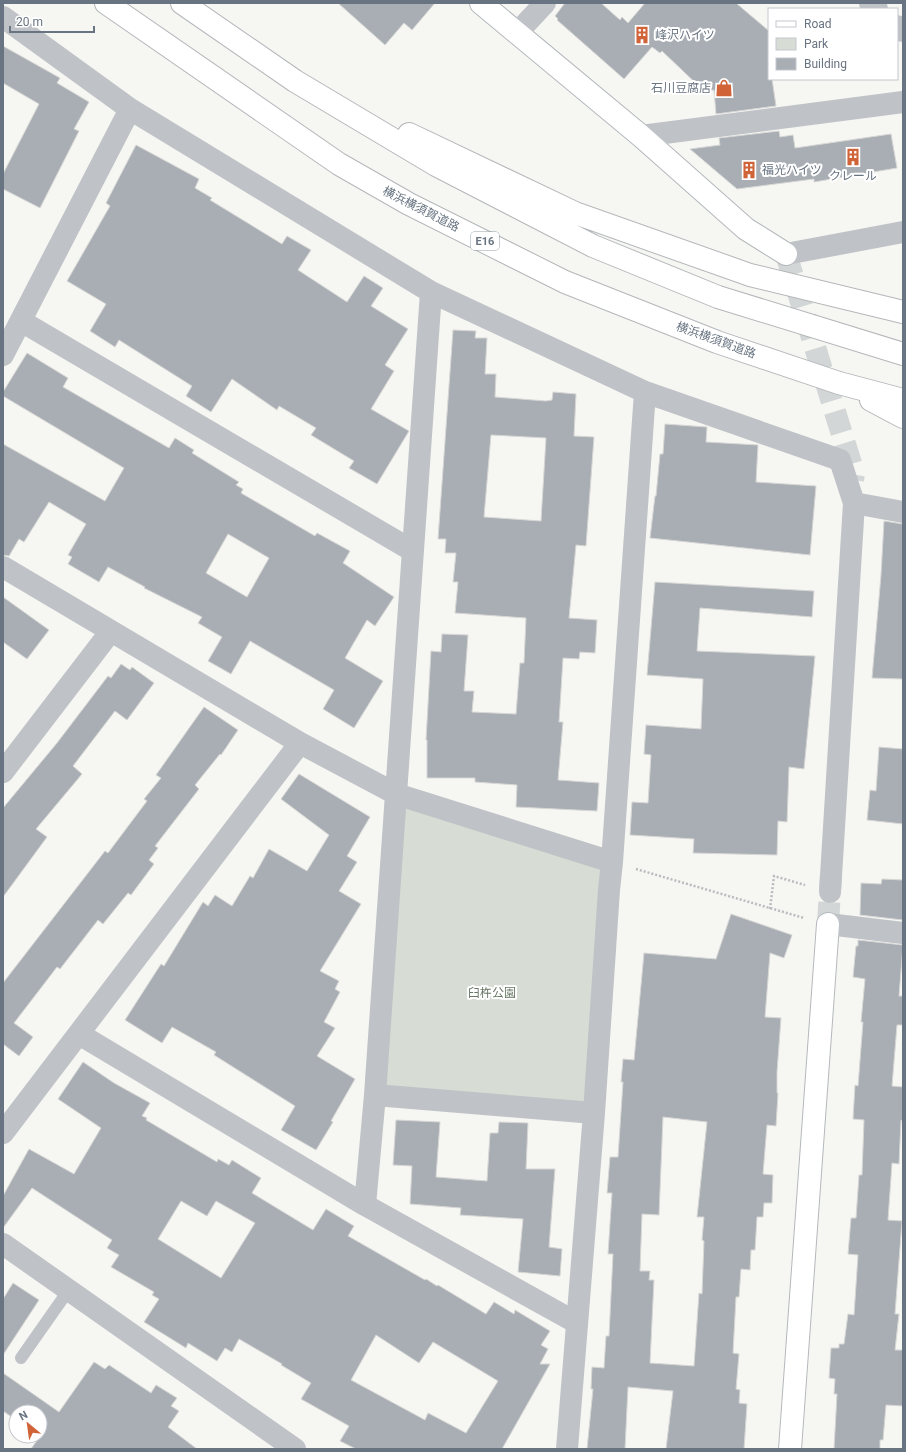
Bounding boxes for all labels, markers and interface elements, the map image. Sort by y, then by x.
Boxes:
scale bar [10,8,94,34]
legend [768,8,898,80]
text: 20 m [16,15,43,29]
text: Road [804,17,832,31]
building icon: 峰沢ハイツ [632,25,652,45]
place label: 峰沢ハイツ [655,28,715,42]
text: Park [804,37,829,51]
text: Building [804,57,847,71]
shop icon: 石川豆腐店 [714,78,734,98]
place label: 石川豆腐店 [651,81,711,95]
building icon: クレール [843,147,863,167]
building icon: 福光ハイツ [739,160,759,180]
place label: 福光ハイツ [762,163,822,177]
place label: クレール [829,169,877,183]
street label: 横浜横須賀道路 [380,184,462,234]
road number: E16 [471,232,499,250]
street label: 横浜横須賀道路 [674,319,758,361]
park label: 臼杵公園 [468,986,516,1000]
north arrow [8,1404,48,1444]
text: N [17,1408,30,1423]

